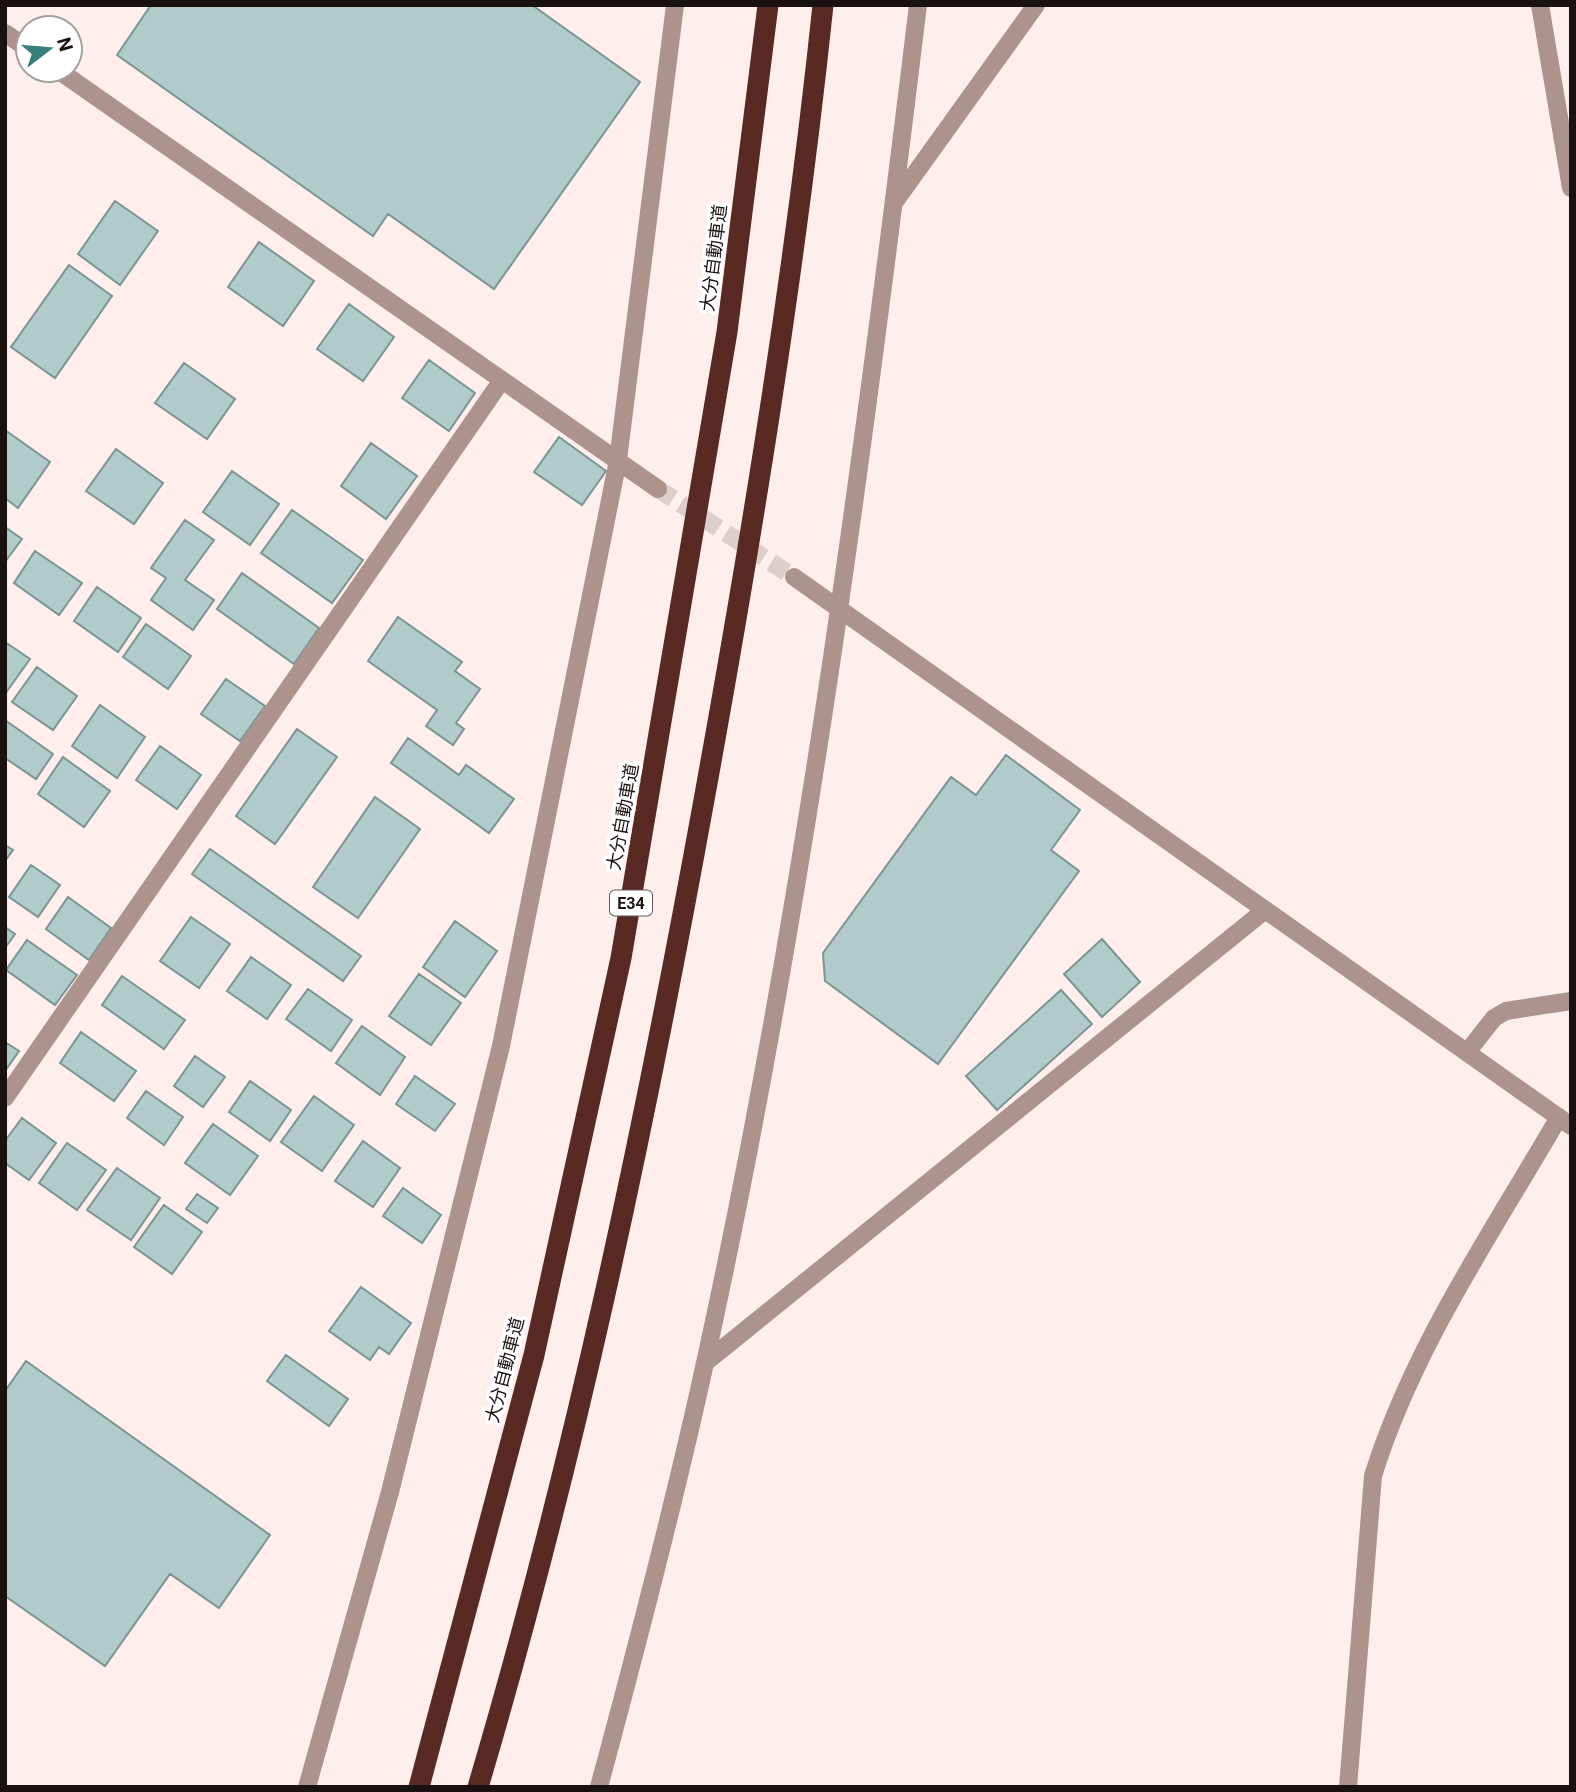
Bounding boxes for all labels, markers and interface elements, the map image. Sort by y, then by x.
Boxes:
north arrow [14,14,84,84]
text: N [52,35,78,54]
street label: 大分自動車道 [697,203,731,313]
street label: 大分自動車道 [603,762,642,872]
road number: E34 [610,890,652,916]
street label: 大分自動車道 [481,1315,528,1425]

